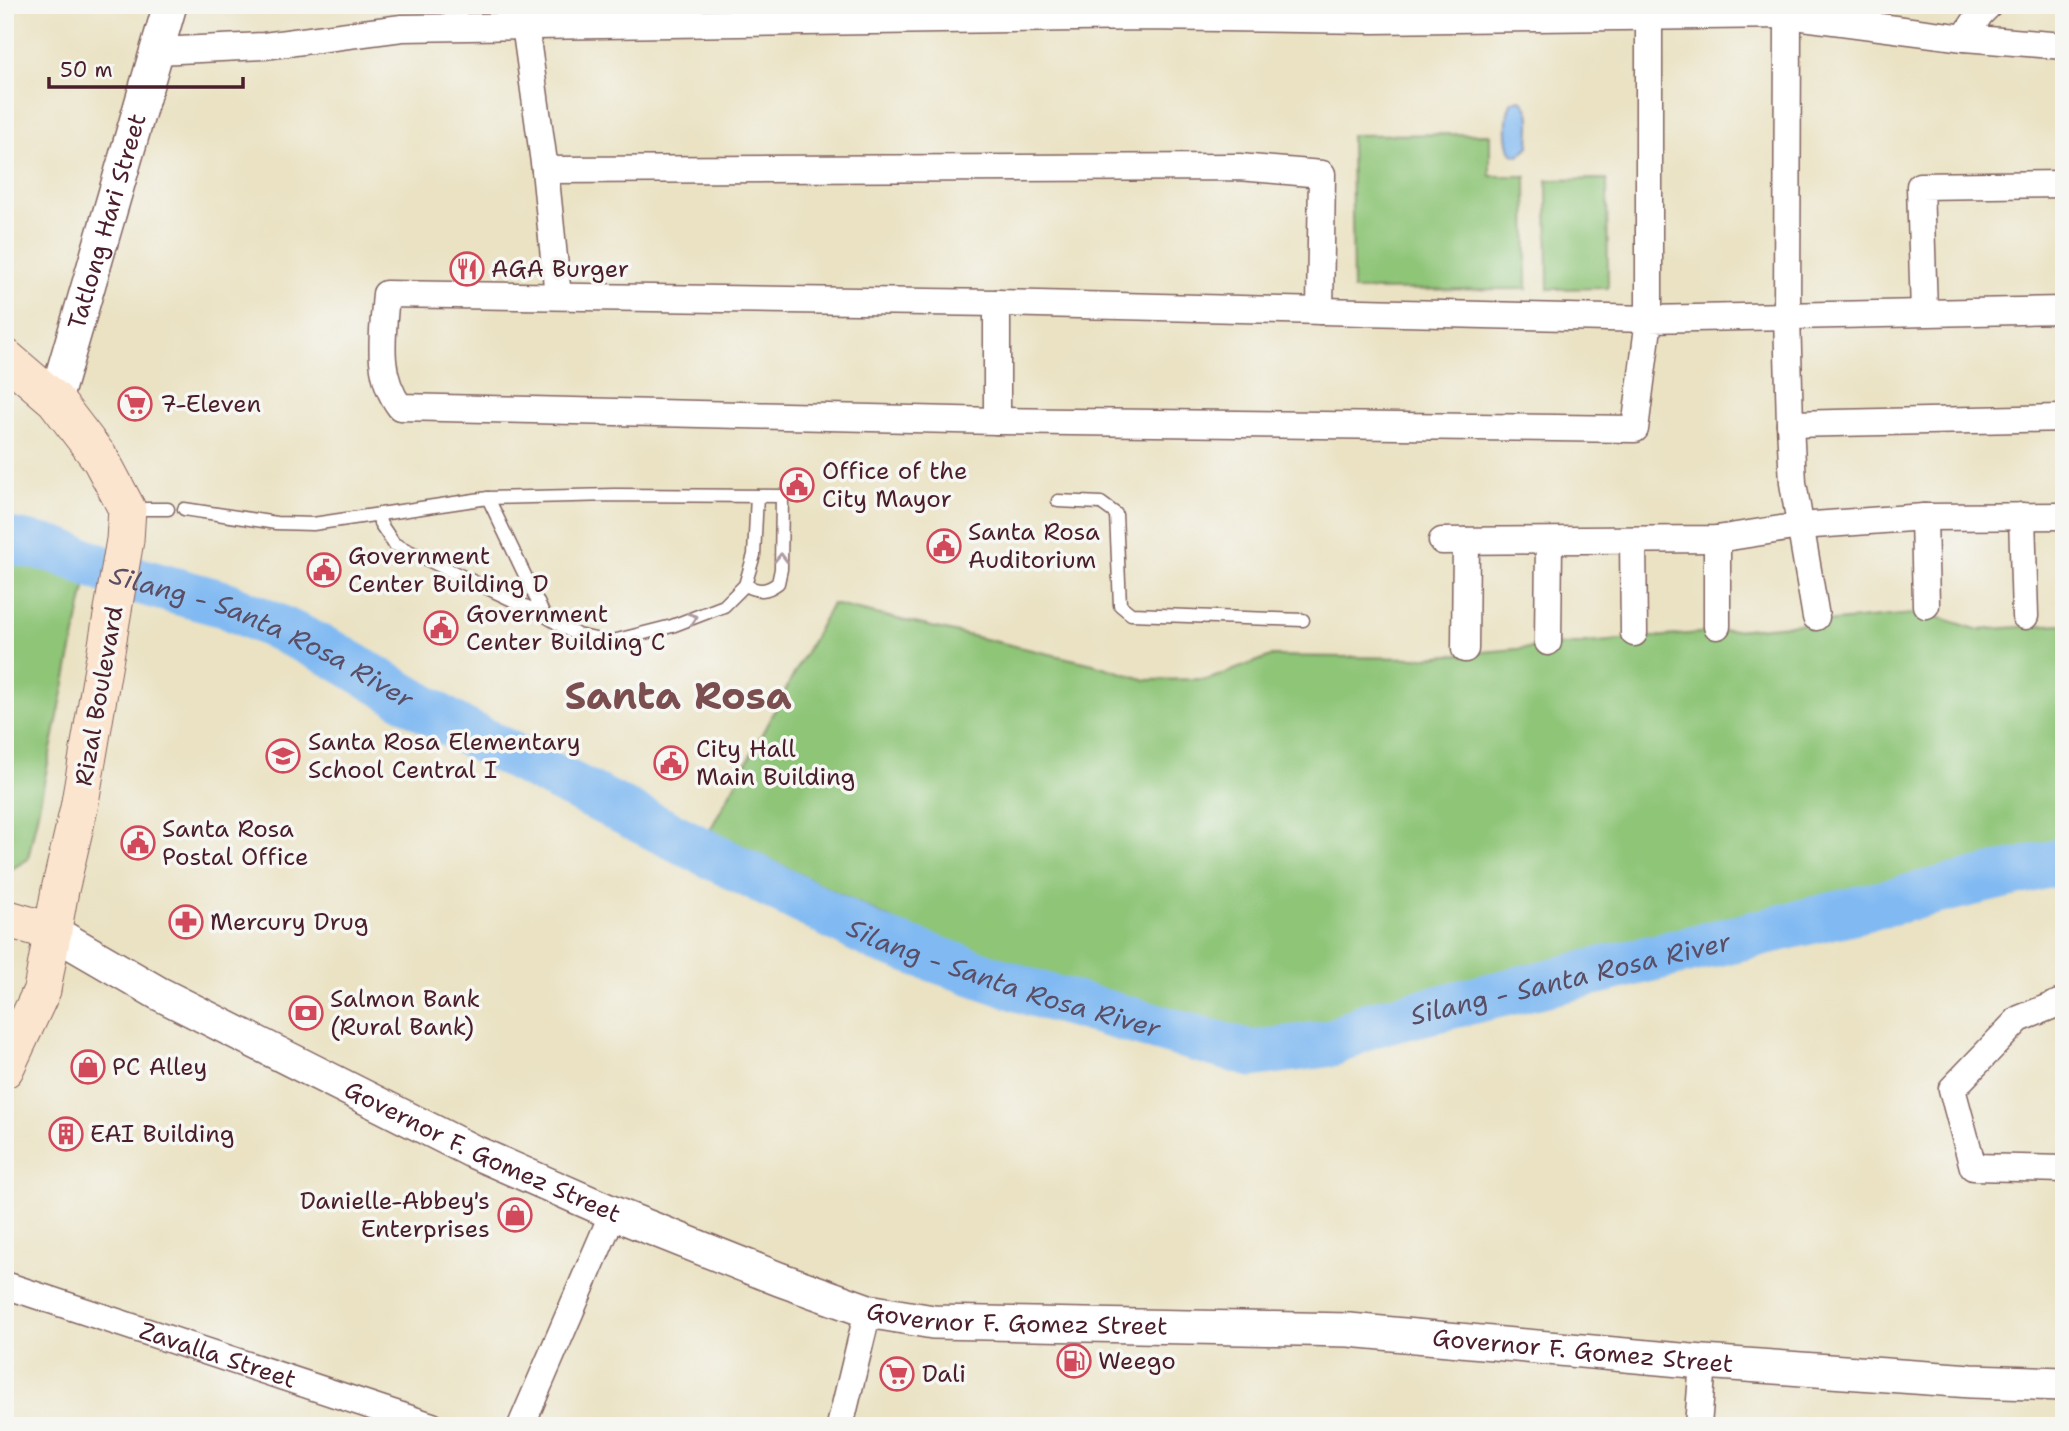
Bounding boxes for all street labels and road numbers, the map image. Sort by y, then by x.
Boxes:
street label: Tatlong Hari Street [60,110,154,333]
street label: Rizal Boulevard [67,604,131,788]
street label: Governor F. Gomez Street [339,1073,625,1230]
street label: Governor F. Gomez Street [864,1295,1168,1343]
street label: Zavalla Street [135,1314,300,1396]
street label: Governor F. Gomez Street [1431,1322,1734,1380]

